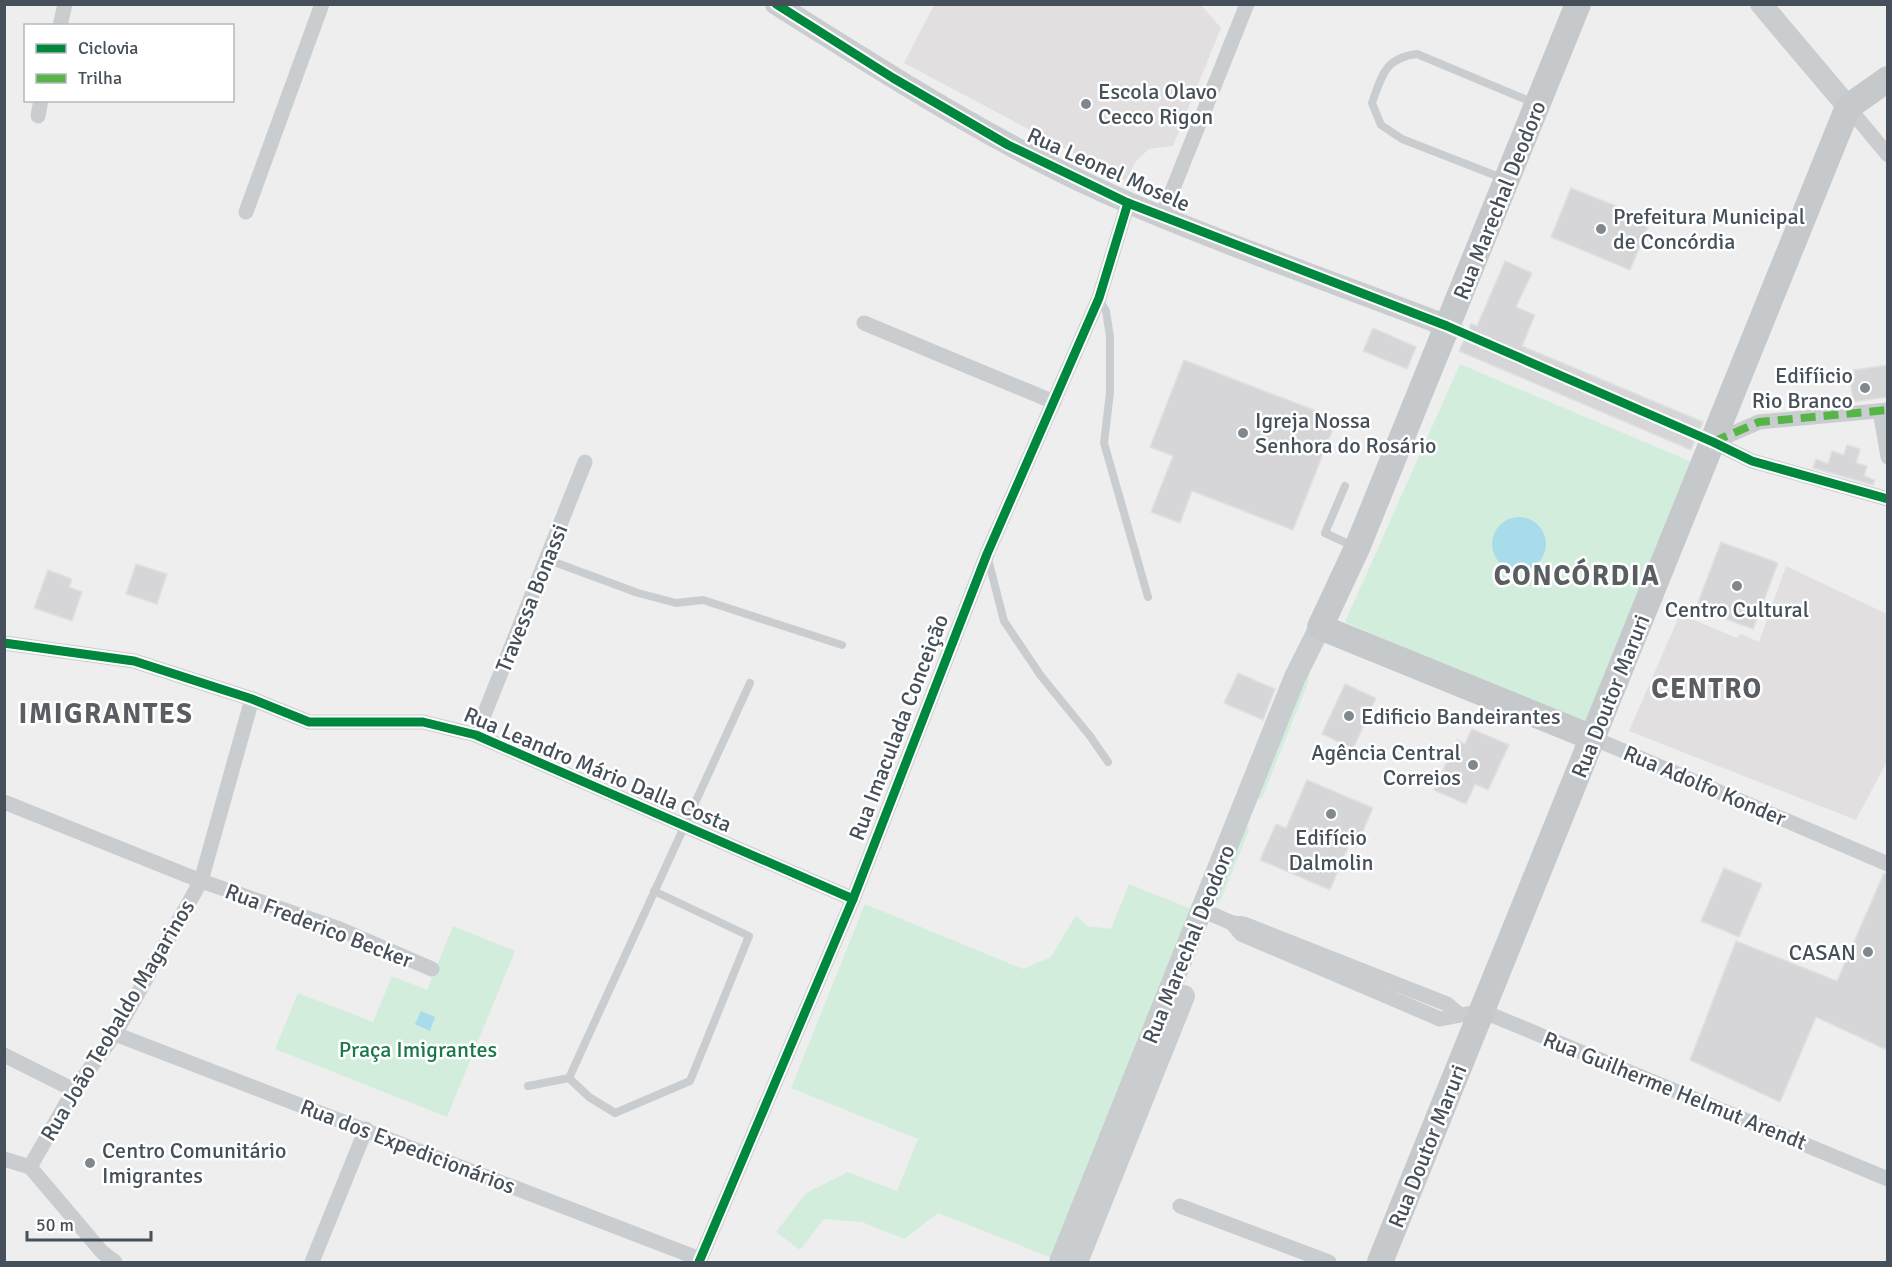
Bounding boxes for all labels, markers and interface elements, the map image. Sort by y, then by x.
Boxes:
legend [24,24,234,102]
text: Ciclovia [78,37,138,59]
text: Trilha [78,67,122,89]
place label: Escola Olavo Cecco Rigon [1098,78,1217,130]
marker: Escola Olavo Cecco Rigon [1079,97,1093,111]
street label: Rua Marechal Deodoro [1447,97,1552,304]
street label: Rua Leonel Mosele [1023,121,1194,217]
place label: Prefeitura Municipal de Concórdia [1613,203,1805,255]
marker: Prefeitura Municipal de Concórdia [1594,222,1608,236]
place label: Edifíicio Rio Branco [1752,362,1853,414]
marker: Edifíicio Rio Branco [1858,381,1872,395]
place label: Igreja Nossa Senhora do Rosário [1255,407,1437,459]
marker: Igreja Nossa Senhora do Rosário [1236,426,1250,440]
street label: Travessa Bonassi [489,520,574,676]
district label: CONCÓRDIA [1494,557,1660,593]
marker: Centro Cultural [1730,579,1744,593]
place label: Centro Cultural [1665,596,1809,623]
street label: Rua Imaculada Conceição [843,610,954,844]
street label: Rua Doutor Maruri [1565,611,1656,782]
district label: CENTRO [1651,672,1763,706]
district label: IMIGRANTES [19,697,193,731]
street label: Rua Leandro Mário Dalla Costa [460,701,736,838]
place label: Edificio Bandeirantes [1361,703,1561,730]
marker: Edificio Bandeirantes [1342,709,1356,723]
place label: Agência Central Correios [1311,739,1461,791]
street label: Rua Adolfo Konder [1620,739,1790,832]
marker: Agência Central Correios [1466,758,1480,772]
marker: Edifício Dalmolin [1324,807,1338,821]
place label: Edifício Dalmolin [1289,824,1373,876]
street label: Rua Marechal Deodoro [1136,841,1241,1048]
street label: Rua Frederico Becker [221,877,416,974]
street label: Rua João Teobaldo Magarinos [35,895,200,1146]
place label: CASAN [1789,939,1856,966]
marker: CASAN [1861,945,1875,959]
street label: Rua Guilherme Helmut Arendt [1539,1025,1811,1156]
park label: Praça Imigrantes [339,1036,497,1063]
street label: Rua Doutor Maruri [1382,1061,1473,1232]
street label: Rua dos Expedicionários [297,1093,519,1200]
place label: Centro Comunitário Imigrantes [102,1137,287,1189]
marker: Centro Comunitário Imigrantes [83,1156,97,1170]
scale bar [27,1204,152,1242]
text: 50 m [36,1214,74,1236]

